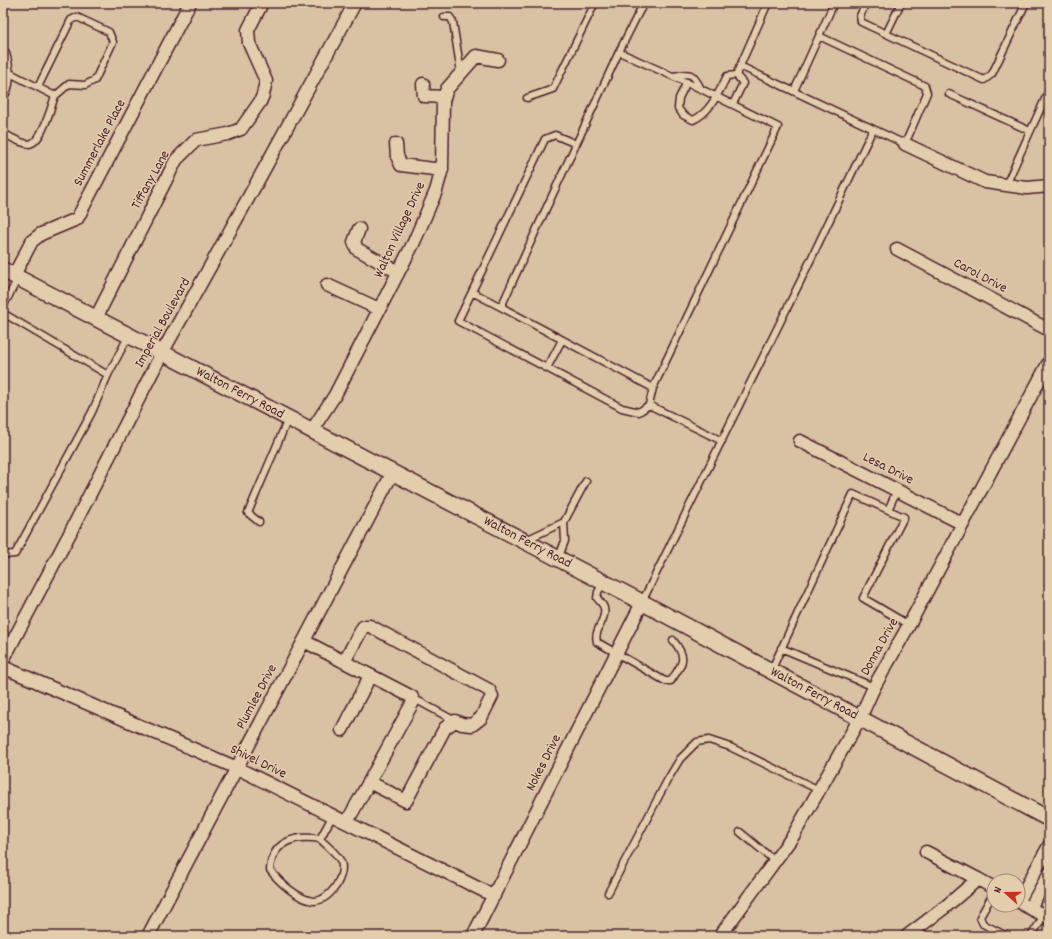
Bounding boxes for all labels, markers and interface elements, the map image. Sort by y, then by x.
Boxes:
street label: Summerlake Place [69,96,131,190]
street label: Tiffany Lane [127,147,175,213]
street label: Walton Village Drive [369,179,431,281]
street label: Carol Drive [950,253,1010,299]
street label: Imperial Boulevard [130,274,196,372]
street label: Walton Ferry Road [192,362,288,424]
street label: Lesa Drive [859,448,917,490]
street label: Walton Ferry Road [480,511,575,574]
street label: Donna Drive [856,615,904,679]
street label: Plumlee Drive [231,661,283,733]
street label: Walton Ferry Road [766,662,861,725]
street label: Nokes Drive [521,731,567,795]
street label: Shivel Drive [226,740,290,784]
north arrow [986,873,1026,913]
text: N [990,884,1007,896]

